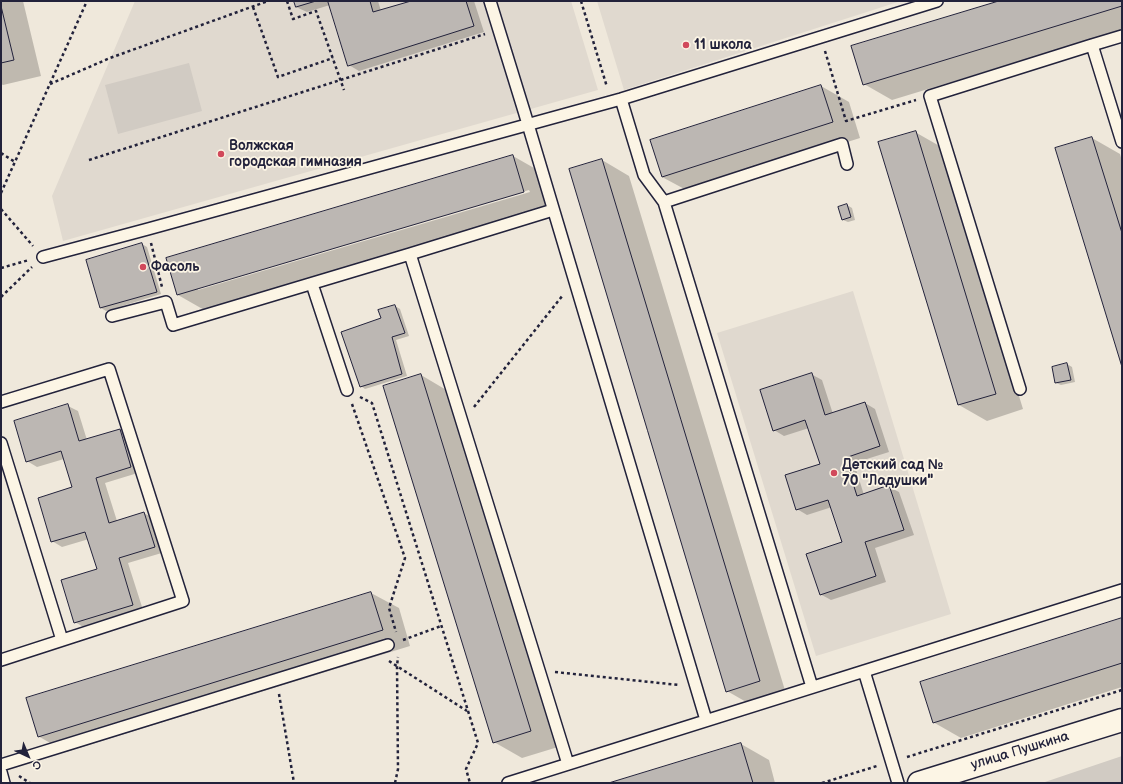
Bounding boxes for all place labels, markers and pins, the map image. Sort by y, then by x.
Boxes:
place label: 11 школа [694,37,752,53]
marker: 11 школа [681,40,691,50]
place label: Волжская городская гимназия [229,138,362,170]
marker: Волжская городская гимназия [216,149,226,159]
place label: Фасоль [151,259,199,275]
marker: Фасоль [138,262,148,272]
place label: Детский сад № 70 "Ладушки" [842,457,943,490]
marker: Детский сад № 70 "Ладушки" [829,468,839,478]

